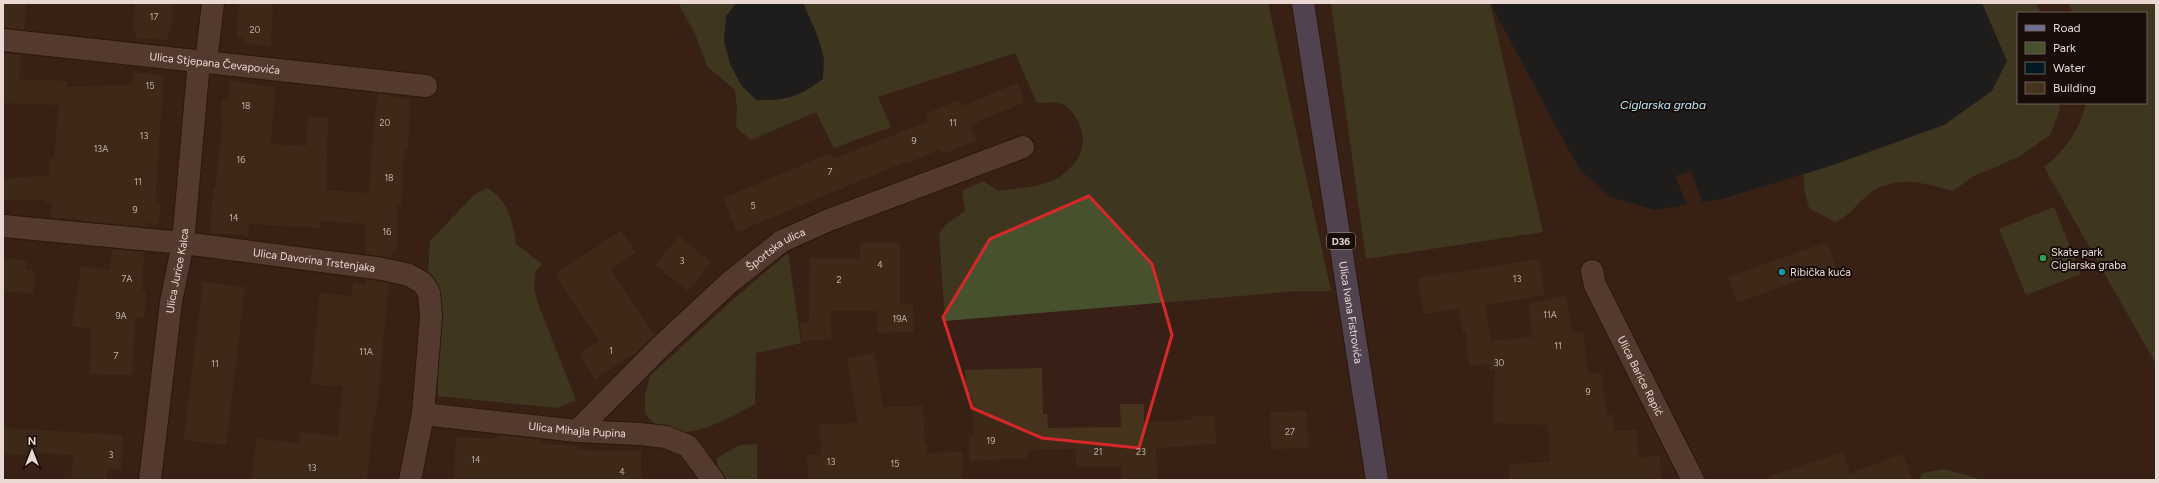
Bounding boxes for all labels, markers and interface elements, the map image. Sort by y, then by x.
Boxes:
house number: 17 [150,11,158,22]
legend [2017,12,2147,104]
text: Road [2053,21,2081,35]
house number: 20 [250,24,261,35]
text: Park [2053,41,2076,55]
street label: Ulica Stjepana Čevapovića [149,49,281,77]
text: Water [2053,61,2085,75]
house number: 15 [146,80,154,91]
text: Building [2053,81,2096,95]
water label: Ciglarska graba [1620,98,1706,112]
house number: 18 [241,100,251,111]
house number: 20 [380,117,391,128]
house number: 11 [949,117,957,128]
house number: 13 [140,130,148,141]
house number: 9 [911,135,917,146]
house number: 13A [94,143,108,154]
house number: 16 [237,154,245,165]
house number: 7 [828,166,833,177]
house number: 18 [384,172,394,183]
house number: 11 [134,176,142,187]
house number: 5 [750,200,756,211]
house number: 9 [132,204,138,215]
house number: 14 [229,212,239,223]
street label: Športska ulica [743,225,807,274]
house number: 16 [383,226,391,237]
street label: Ulica Jurice Kalca [163,228,191,314]
road number: D36 [1327,233,1355,249]
street label: Ulica Davorina Trstenjaka [252,246,376,274]
place label: Skate park Ciglarska graba [2051,246,2126,272]
marker: Skate park Ciglarska graba [2038,253,2048,263]
house number: 3 [680,255,685,266]
house number: 4 [877,259,883,270]
street label: Ulica Ivana Fistrovića [1337,260,1365,364]
place label: Ribička kuća [1790,266,1851,279]
marker: Ribička kuća [1777,267,1787,277]
house number: 7A [122,273,132,284]
house number: 13 [1513,273,1521,284]
house number: 2 [836,274,842,285]
house number: 11A [1543,309,1557,320]
house number: 9A [115,310,127,321]
house number: 19A [893,313,907,324]
street label: Ulica Barice Rapić [1615,334,1666,418]
house number: 11 [1554,340,1562,351]
house number: 1 [609,345,613,356]
house number: 11A [359,346,373,357]
house number: 7 [114,350,119,361]
house number: 30 [1494,357,1505,368]
house number: 11 [211,358,219,369]
house number: 9 [1585,386,1591,397]
street label: Ulica Mihajla Pupina [528,419,626,440]
house number: 27 [1285,426,1295,437]
north arrow [12,431,52,471]
text: N [28,435,36,448]
house number: 19 [987,435,995,446]
house number: 21 [1094,446,1102,457]
house number: 23 [1136,446,1146,457]
house number: 3 [109,449,114,460]
house number: 14 [471,454,481,465]
house number: 13 [827,456,835,467]
house number: 15 [891,458,899,469]
house number: 13 [308,462,316,473]
house number: 4 [619,466,625,477]

